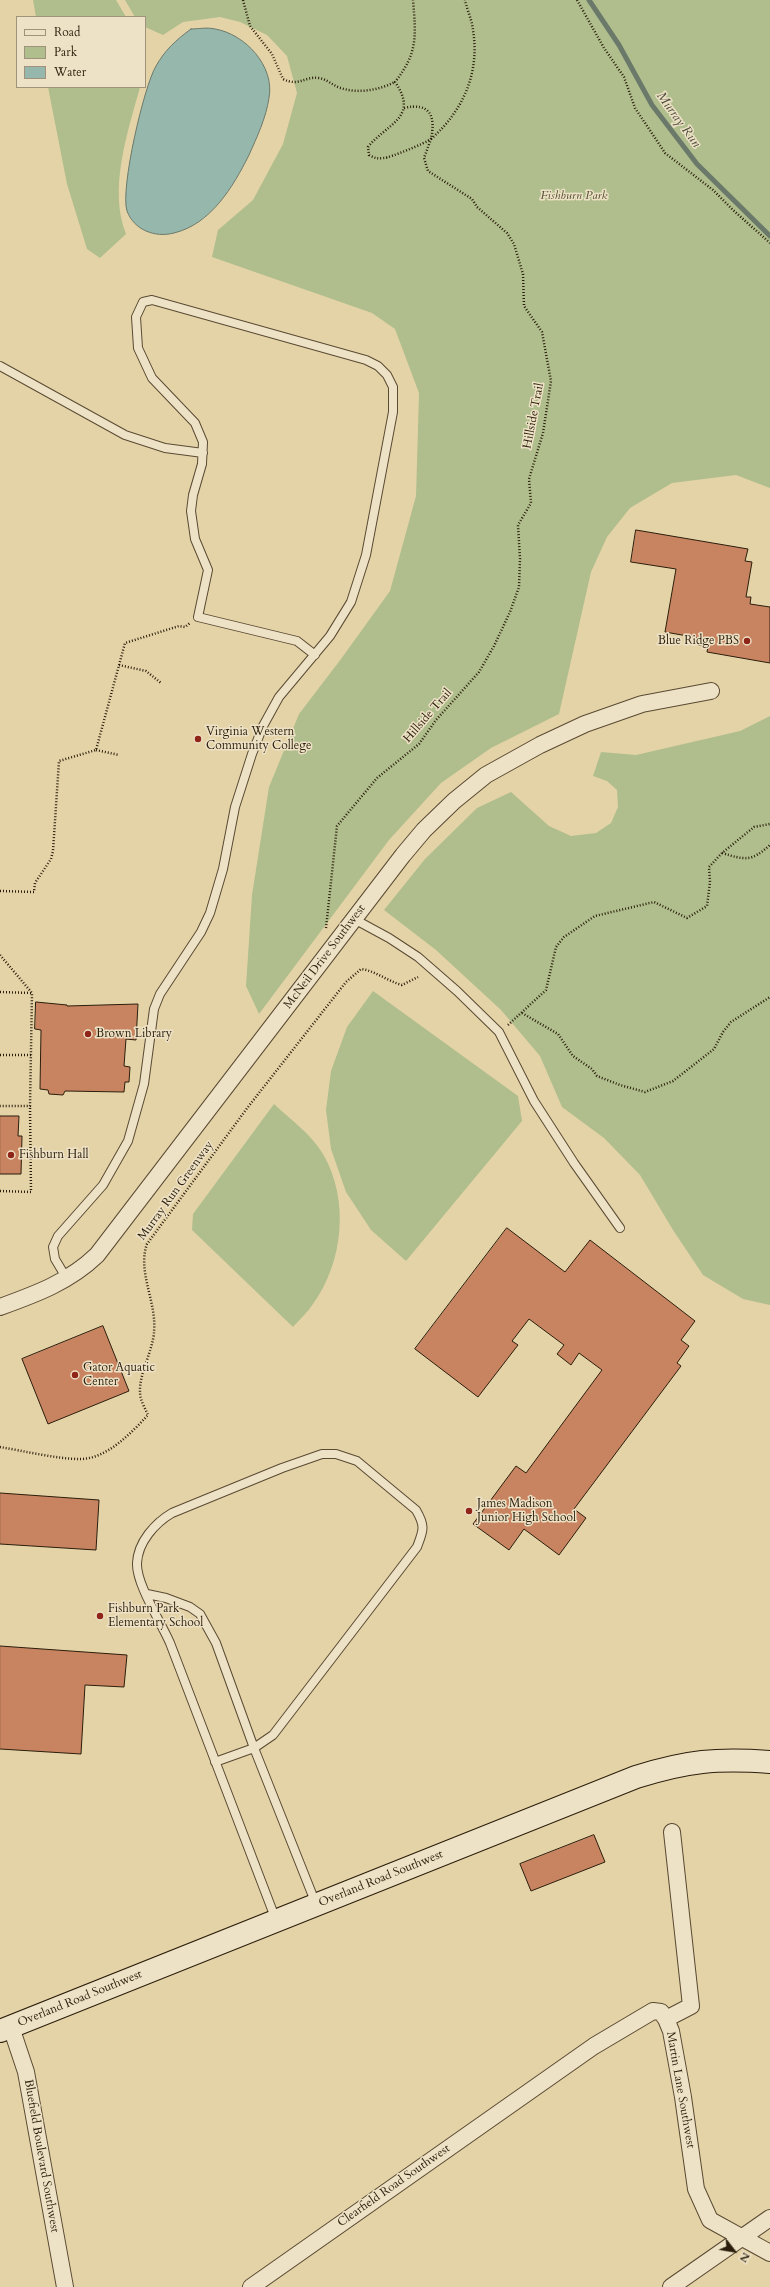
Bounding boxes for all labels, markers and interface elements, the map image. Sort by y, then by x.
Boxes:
legend [16,16,146,88]
text: Road [54,24,80,40]
text: Park [54,44,77,60]
text: Water [54,64,86,80]
water label: Murray Run [653,89,703,151]
park label: Fishburn Park [541,189,607,203]
street label: Hillside Trail [521,382,547,450]
place label: Blue Ridge PBS [658,634,739,648]
marker: Blue Ridge PBS [742,636,752,646]
street label: Hillside Trail [401,686,455,746]
place label: Virginia Western Community College [206,725,311,753]
marker: Virginia Western Community College [193,734,203,744]
street label: McNeil Drive Southwest [281,902,369,1012]
place label: Brown Library [96,1027,172,1041]
marker: Brown Library [83,1029,93,1039]
street label: Murray Run Greenway [135,1139,217,1243]
place label: Fishburn Hall [19,1148,89,1162]
marker: Fishburn Hall [6,1150,16,1160]
place label: Gator Aquatic Center [83,1361,155,1389]
marker: Gator Aquatic Center [70,1370,80,1380]
place label: James Madison Junior High School [477,1497,576,1525]
marker: James Madison Junior High School [464,1506,474,1516]
place label: Fishburn Park Elementary School [108,1602,203,1630]
marker: Fishburn Park Elementary School [95,1611,105,1621]
street label: Overland Road Southwest [317,1847,445,1911]
street label: Overland Road Southwest [16,1967,144,2031]
street label: Martin Lane Southwest [663,2030,697,2150]
street label: Bluefield Boulevard Southwest [20,2078,62,2234]
street label: Clearfield Road Southwest [335,2142,453,2230]
north arrow [714,2231,754,2271]
text: N [736,2249,754,2265]

